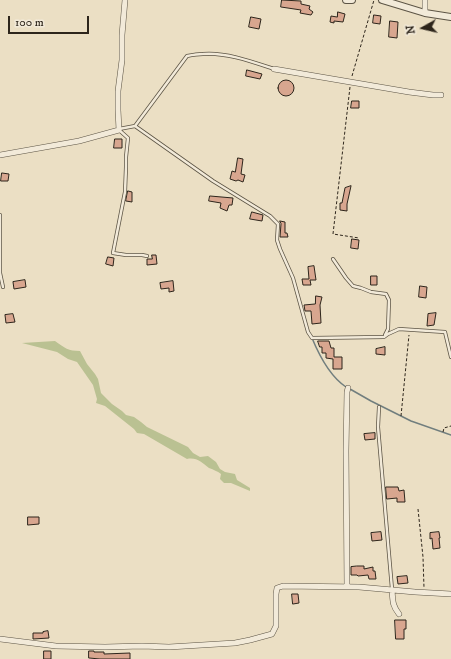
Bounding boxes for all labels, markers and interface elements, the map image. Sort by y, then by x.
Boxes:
scale bar [10,8,91,34]
north arrow [403,8,443,48]
text: 100 m [15,15,44,30]
text: N [404,24,419,35]

